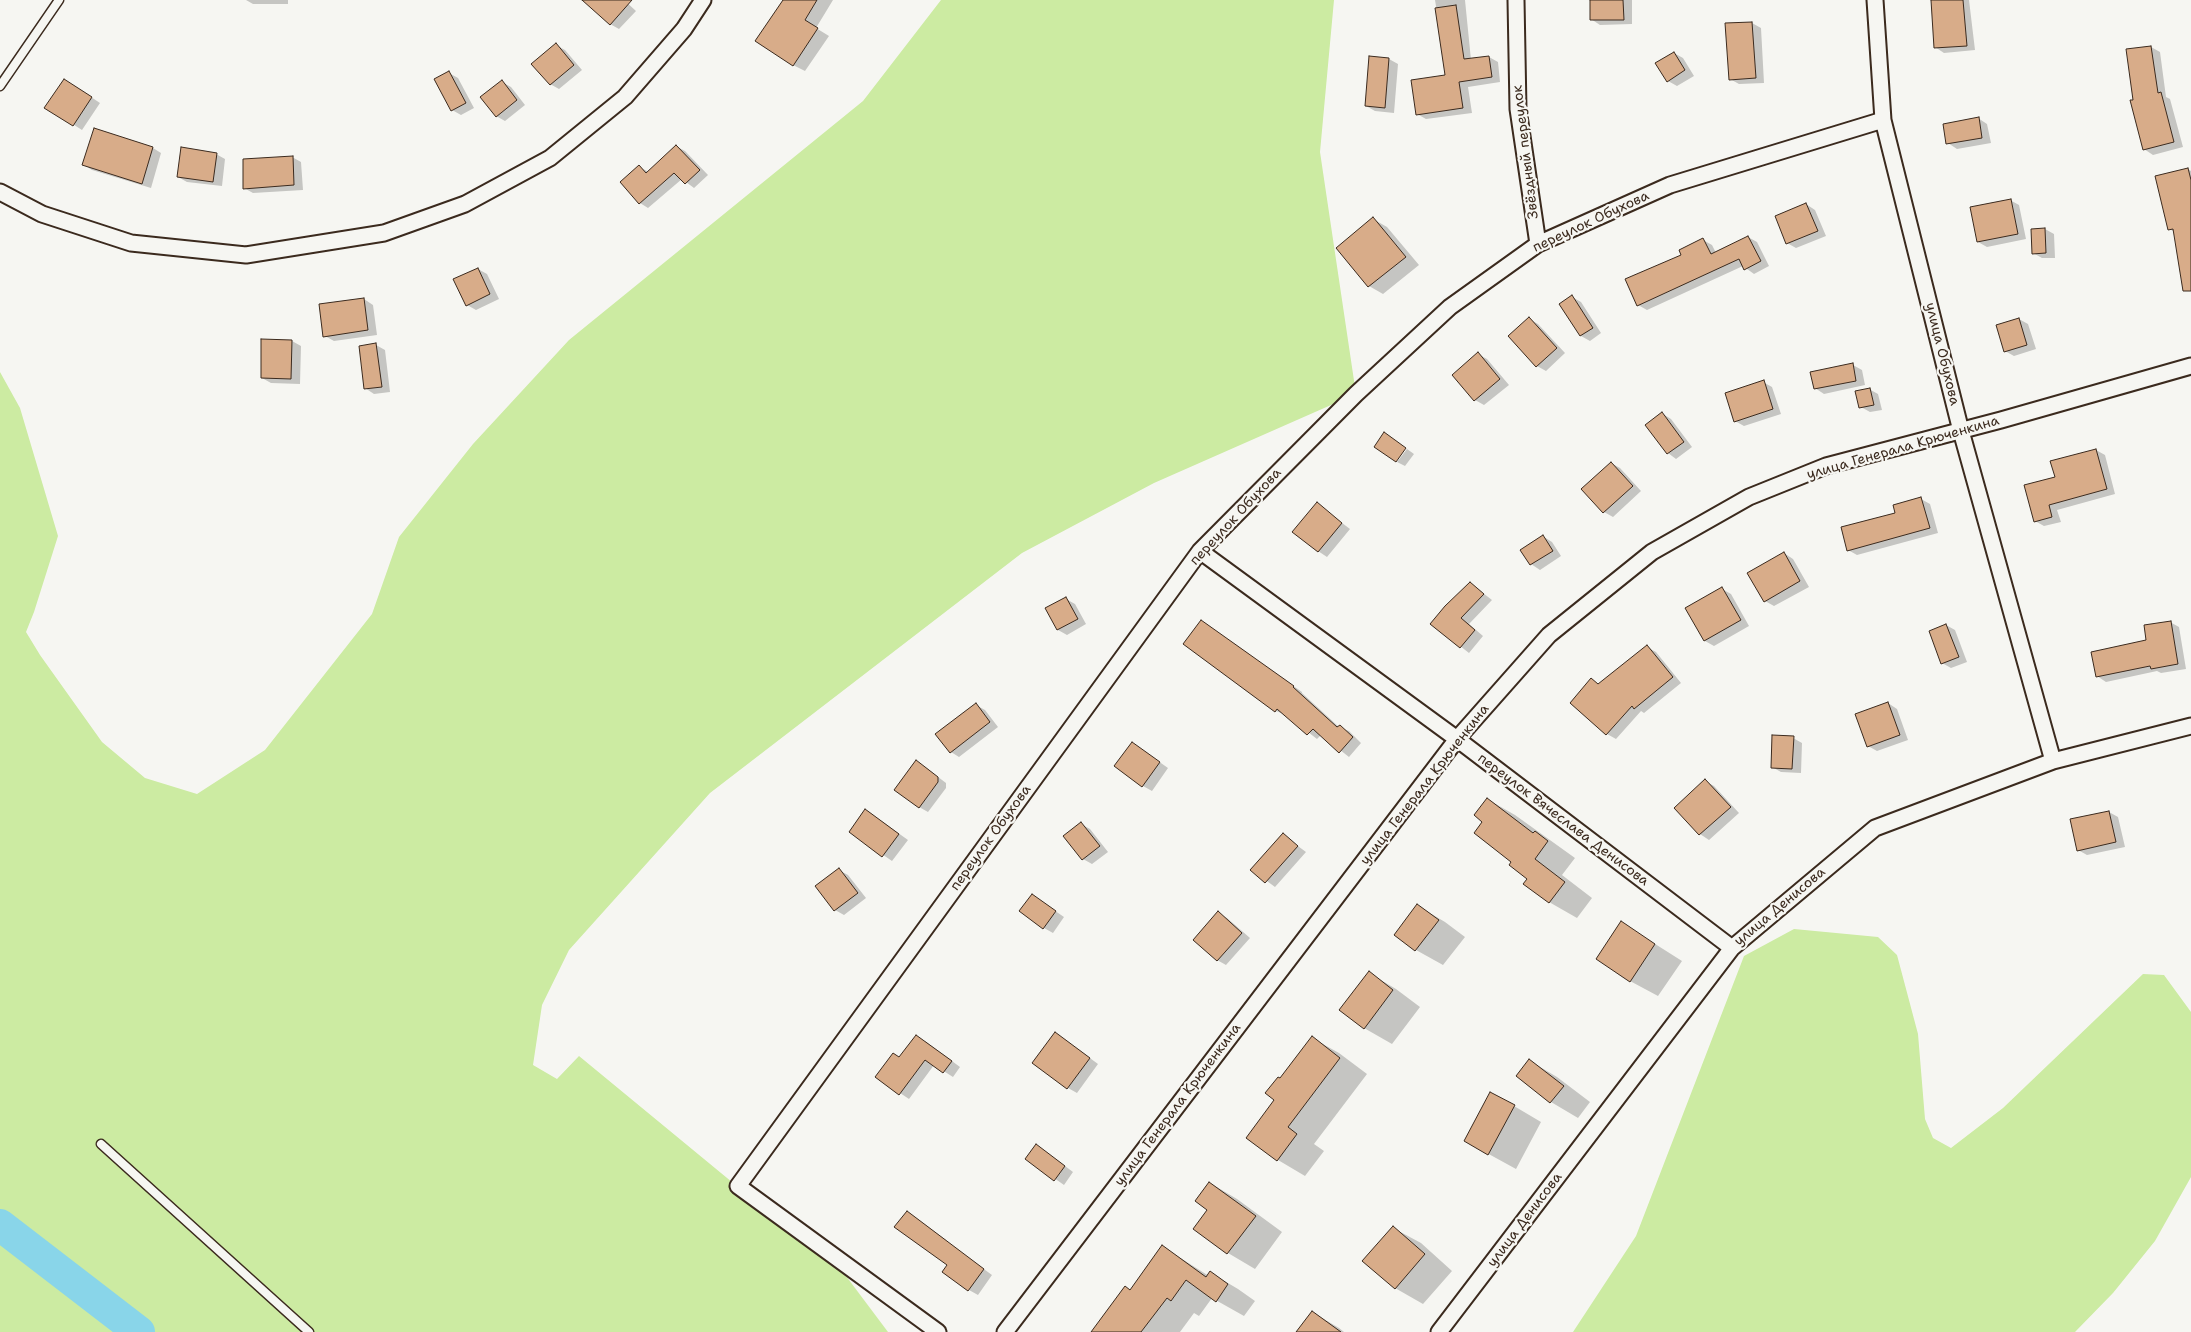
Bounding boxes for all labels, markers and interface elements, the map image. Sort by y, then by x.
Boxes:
street label: Звёздный переулок [1509,84,1543,220]
street label: переулок Обухова [1530,188,1652,256]
street label: улица Обухова [1921,301,1963,407]
street label: улица Генерала Крюченкина [1805,412,2001,484]
street label: переулок Обухова [1187,465,1285,569]
street label: улица Генерала Крюченкина [1357,701,1493,869]
street label: переулок Вячеслава Денисова [1474,750,1652,890]
street label: переулок Обухова [947,782,1035,894]
street label: улица Денисова [1731,864,1829,950]
street label: улица Генерала Крюченкина [1111,1020,1245,1190]
street label: улица Денисова [1484,1170,1566,1270]

